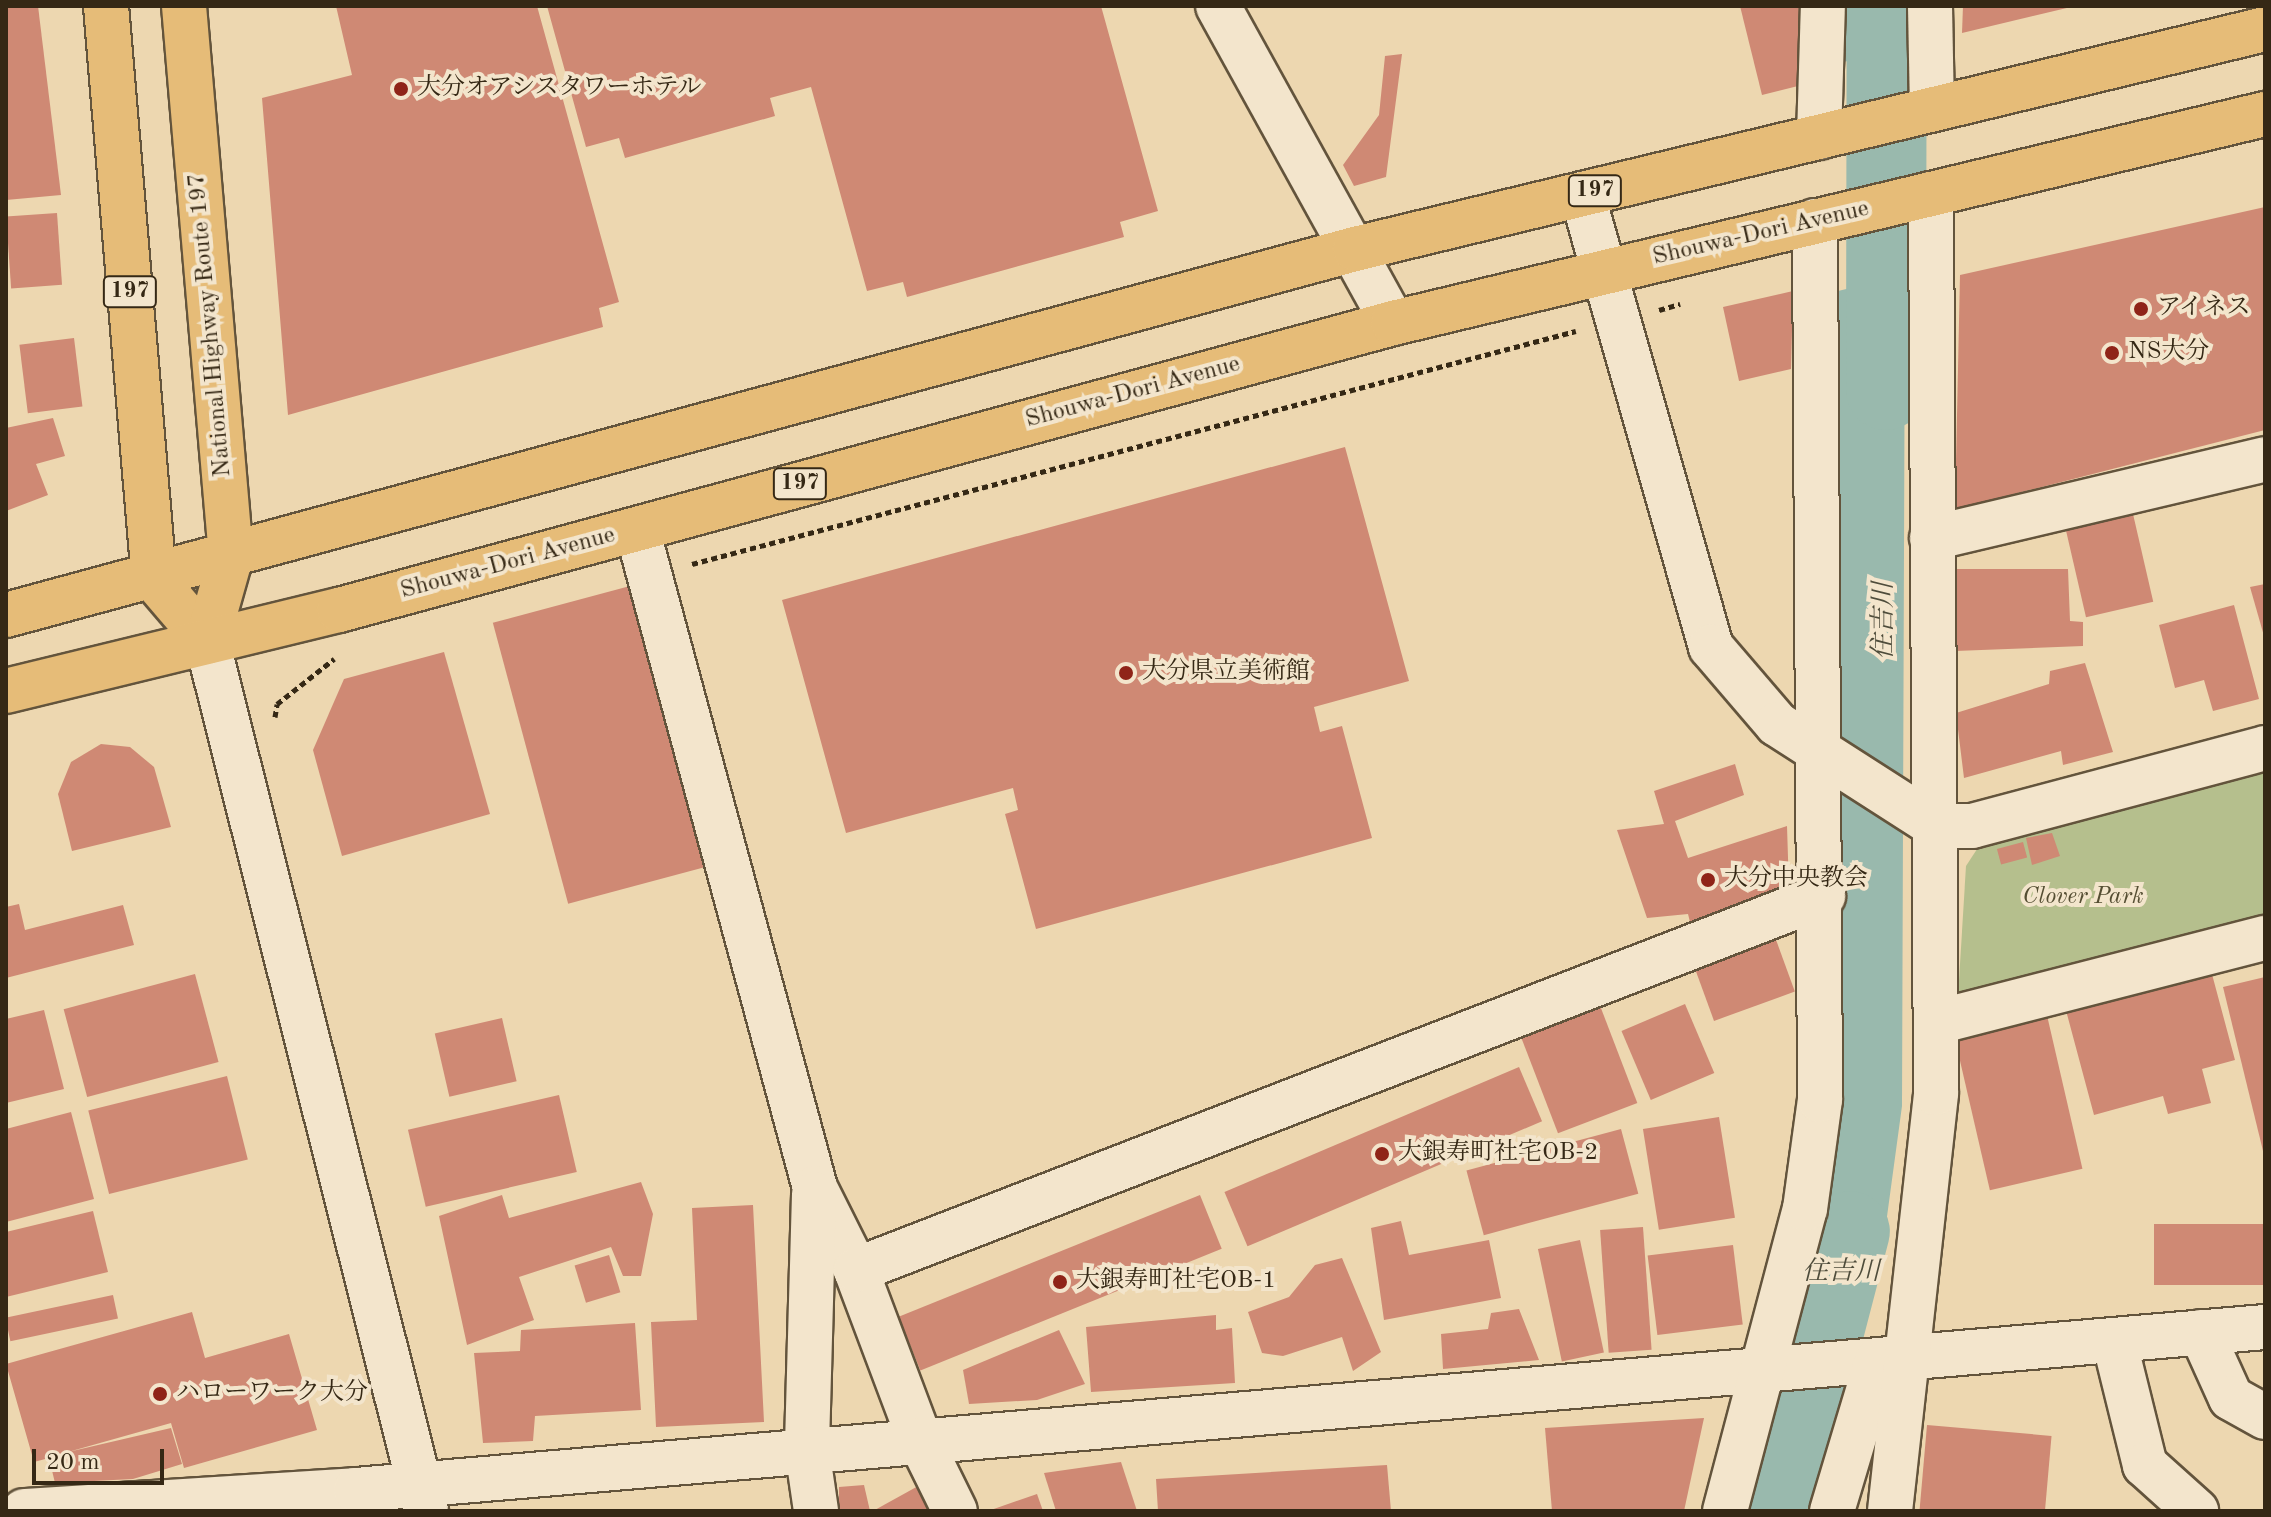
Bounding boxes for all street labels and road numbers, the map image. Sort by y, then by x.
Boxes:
street label: National Highway Route 197 [183,172,239,478]
road number: 197 [1567,173,1623,209]
street label: Shouwa-Dori Avenue [1650,195,1872,273]
road number: 197 [102,274,158,310]
street label: Shouwa-Dori Avenue [1022,350,1244,436]
road number: 197 [772,466,828,502]
street label: Shouwa-Dori Avenue [397,521,619,607]

